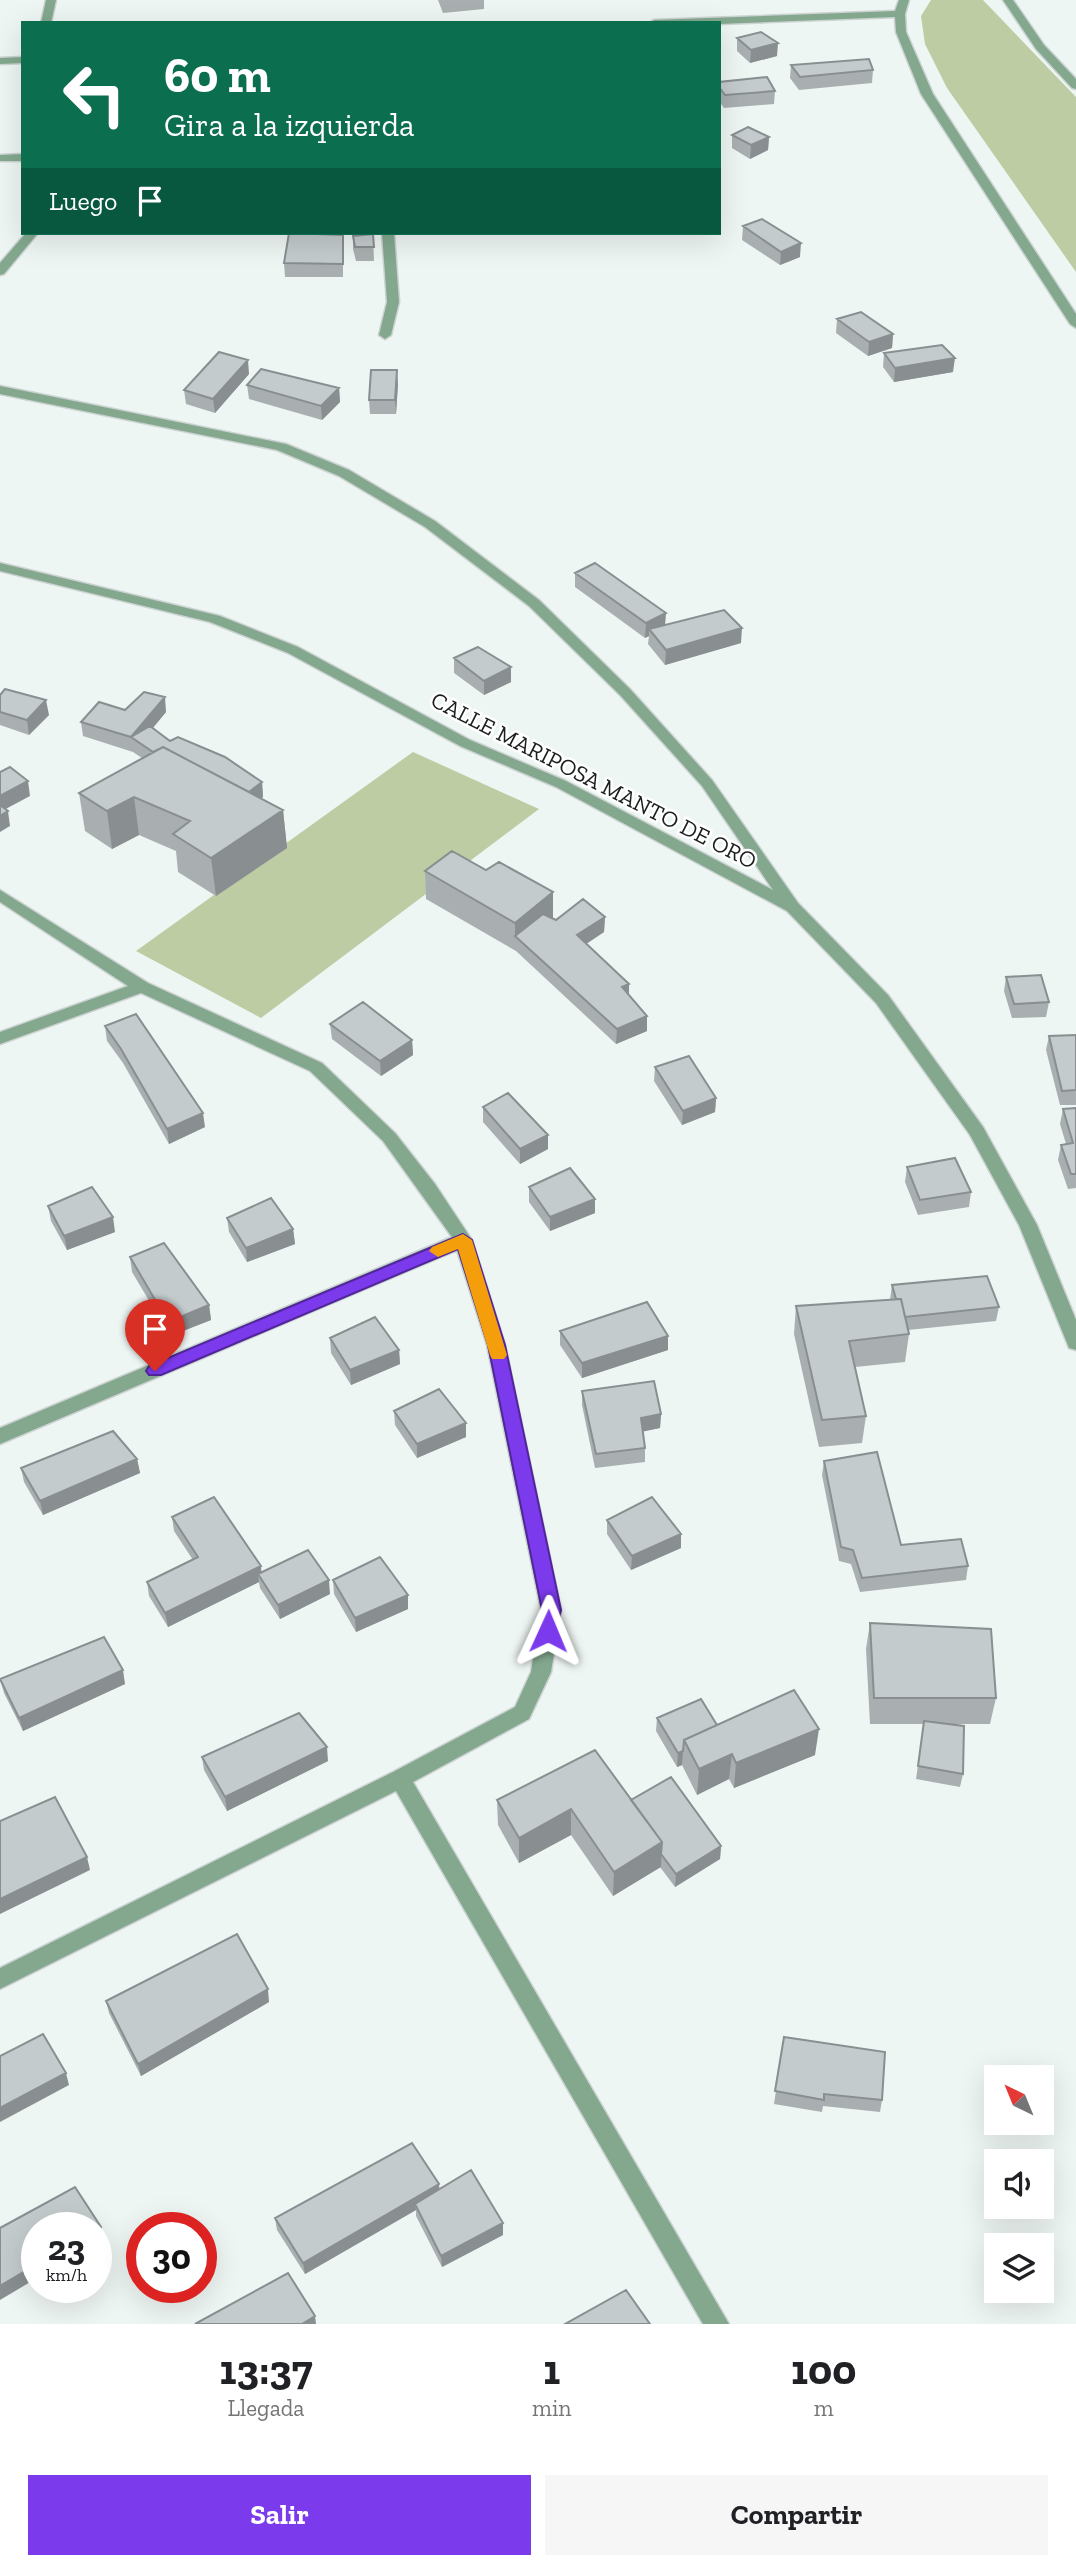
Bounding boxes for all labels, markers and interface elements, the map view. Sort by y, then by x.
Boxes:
text: 60 m [164,46,271,105]
icon: left [49,49,140,140]
text: Gira a la izquierda [164,106,415,144]
icon: arrive [131,182,169,220]
text: Luego [49,185,117,217]
street label: CALLE MARIPOSA MANTO DE ORO [426,685,762,875]
pin [125,1299,185,1371]
icon: arrive [136,1310,174,1348]
position arrow [511,1594,585,1668]
north arrow [984,2065,1054,2135]
map controls [984,2065,1054,2303]
button: sound [984,2149,1054,2219]
speed limit sign: 30 [126,2212,217,2303]
text: 23 [48,2227,85,2269]
button: layers [984,2233,1054,2303]
text: km/h [46,2264,87,2286]
text: 13:37 [220,2344,313,2395]
text: 1 [543,2344,560,2395]
text: 100 [791,2344,856,2395]
text: Llegada [228,2394,304,2422]
text: min [532,2394,572,2422]
text: m [814,2394,834,2422]
button: Salir [28,2475,531,2555]
button: Compartir [545,2475,1048,2555]

